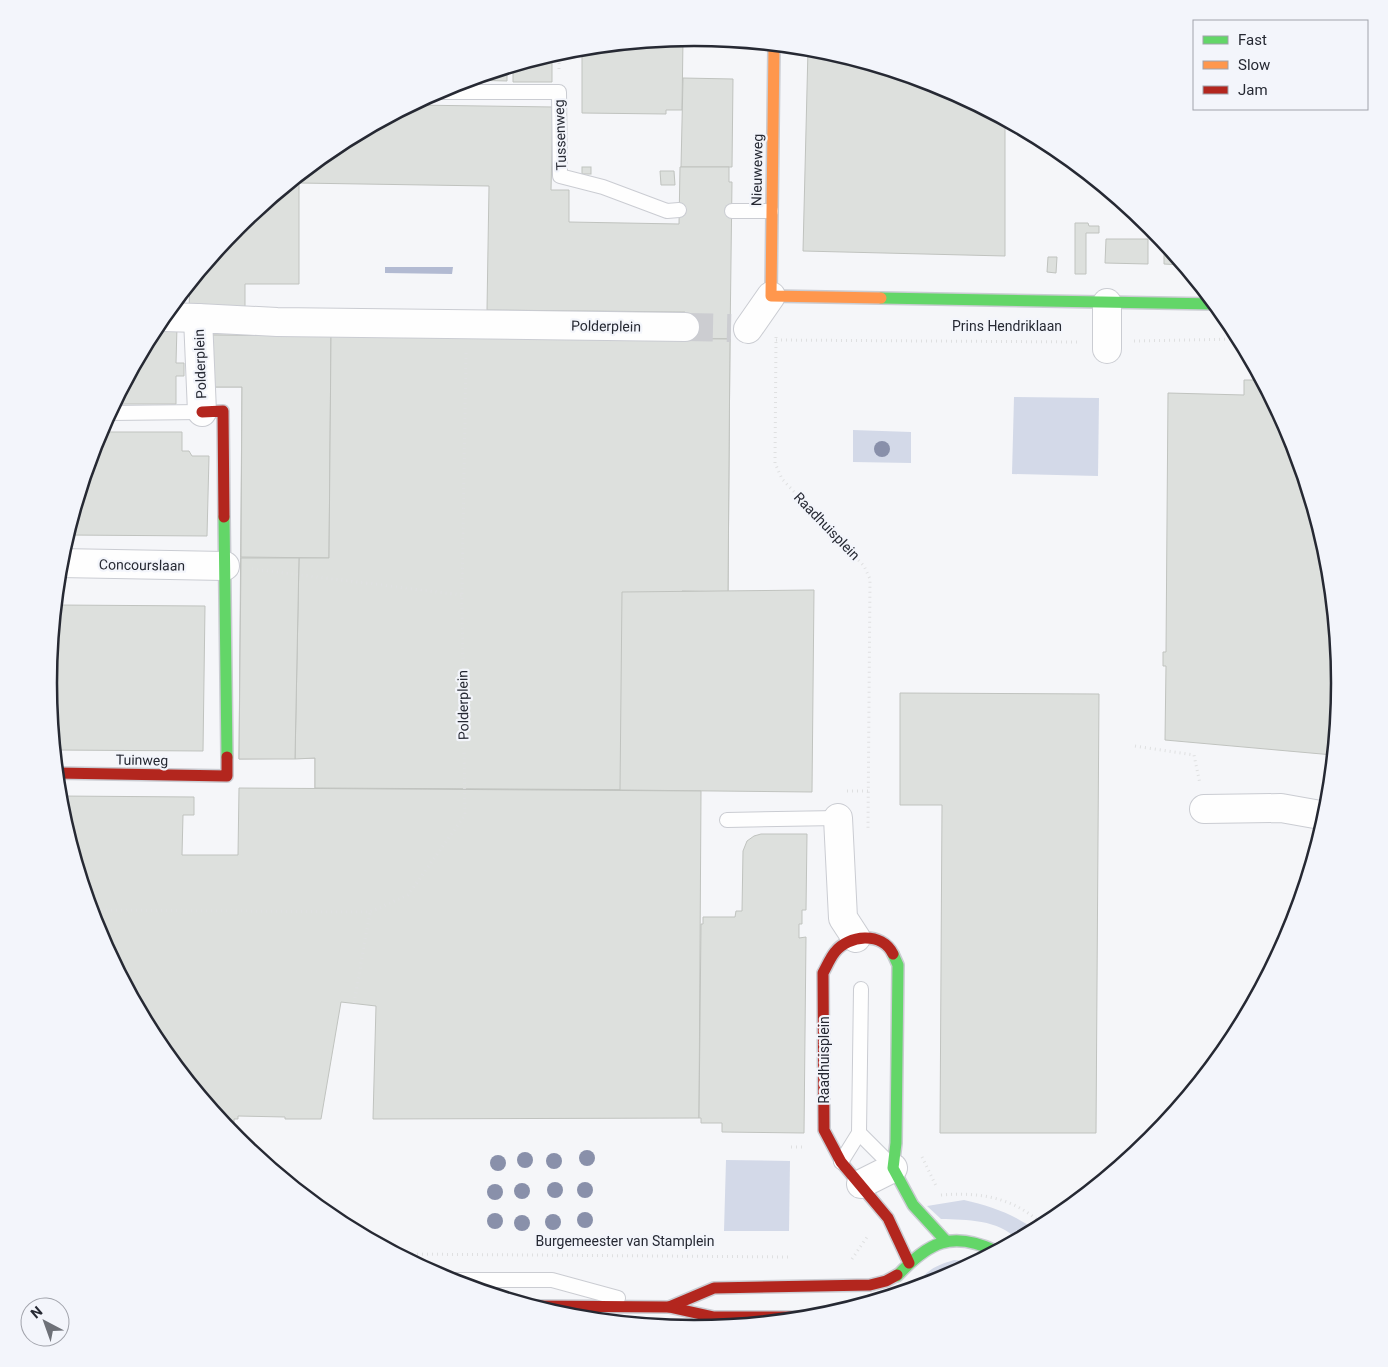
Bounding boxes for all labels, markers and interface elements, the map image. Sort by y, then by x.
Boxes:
legend [1193,20,1368,110]
text: Fast [1238,31,1267,49]
text: Slow [1238,56,1270,74]
text: Jam [1238,81,1268,99]
street label: Tussenweg [551,99,569,171]
street label: Nieuweweg [748,134,766,206]
street label: Polderplein [571,317,641,335]
street label: Prins Hendriklaan [952,318,1062,334]
street label: Polderplein [191,329,209,399]
street label: Raadhuisplein [791,489,863,563]
street label: Concourslaan [99,556,185,574]
street label: Polderplein [454,670,472,740]
street label: Tuinweg [116,752,168,768]
street label: Raadhuisplein [816,1016,832,1104]
street label: Burgemeester van Stamplein [535,1233,715,1249]
north arrow [20,1297,70,1347]
text: N [27,1303,45,1321]

